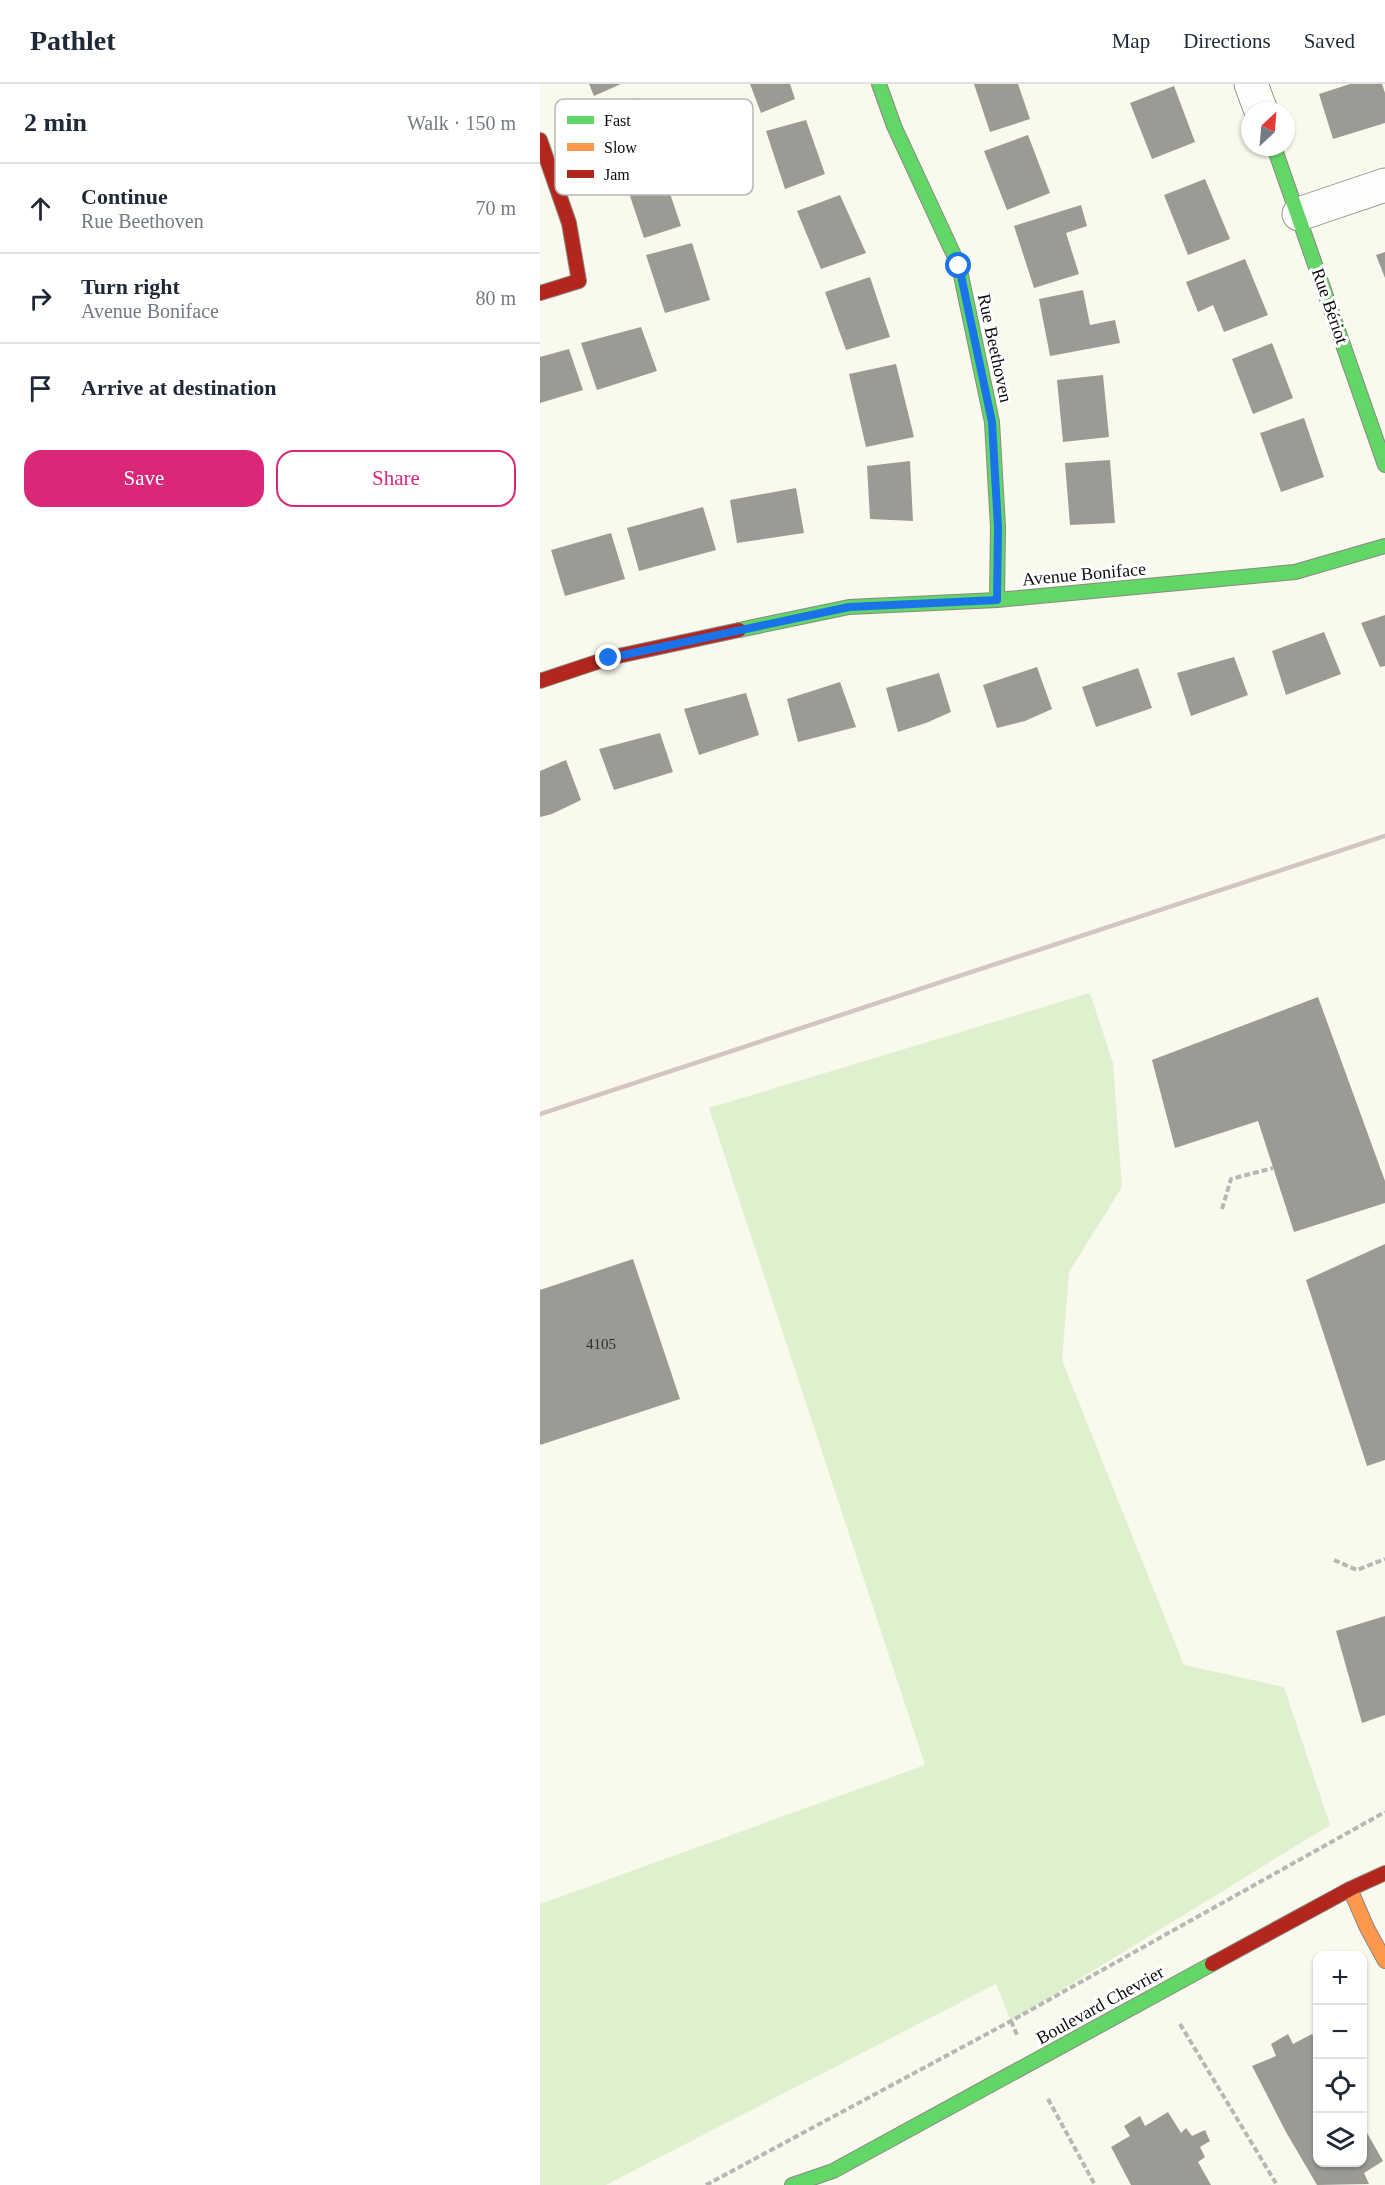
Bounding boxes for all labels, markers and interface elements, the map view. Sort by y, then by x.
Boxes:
text: Pathlet [30,25,116,56]
text: Map [1112,29,1150,53]
text: Directions [1183,29,1271,53]
text: Saved [1304,29,1355,53]
legend [555,99,753,195]
north arrow [1241,102,1295,156]
text: 2 min [24,108,87,137]
text: Walk · 150 m [407,112,516,134]
text: Fast [604,112,631,129]
text: Slow [604,139,637,156]
text: Jam [604,166,630,183]
text: Continue [81,184,168,209]
icon: ahead [24,192,57,225]
text: 70 m [475,197,516,219]
text: Rue Beethoven [81,210,204,232]
route start [945,252,971,278]
street label: Rue Bériot [1308,266,1352,346]
text: Turn right [81,274,180,299]
icon: right [24,282,57,315]
text: 80 m [475,287,516,309]
street label: Rue Beethoven [974,292,1016,404]
text: Avenue Boniface [81,300,219,322]
icon: arrive [24,372,57,405]
text: Arrive at destination [81,375,277,400]
button: Save [24,450,264,507]
button: Share [276,450,516,507]
street label: Avenue Boniface [1021,559,1147,589]
route end [595,644,621,670]
house number: 4105 [586,1336,616,1352]
map controls [1313,1951,1367,2167]
button: + [1313,1951,1367,2005]
street label: Boulevard Chevrier [1033,1962,1167,2048]
button: − [1313,2005,1367,2059]
button: locate [1313,2059,1367,2113]
button: layers [1313,2113,1367,2167]

